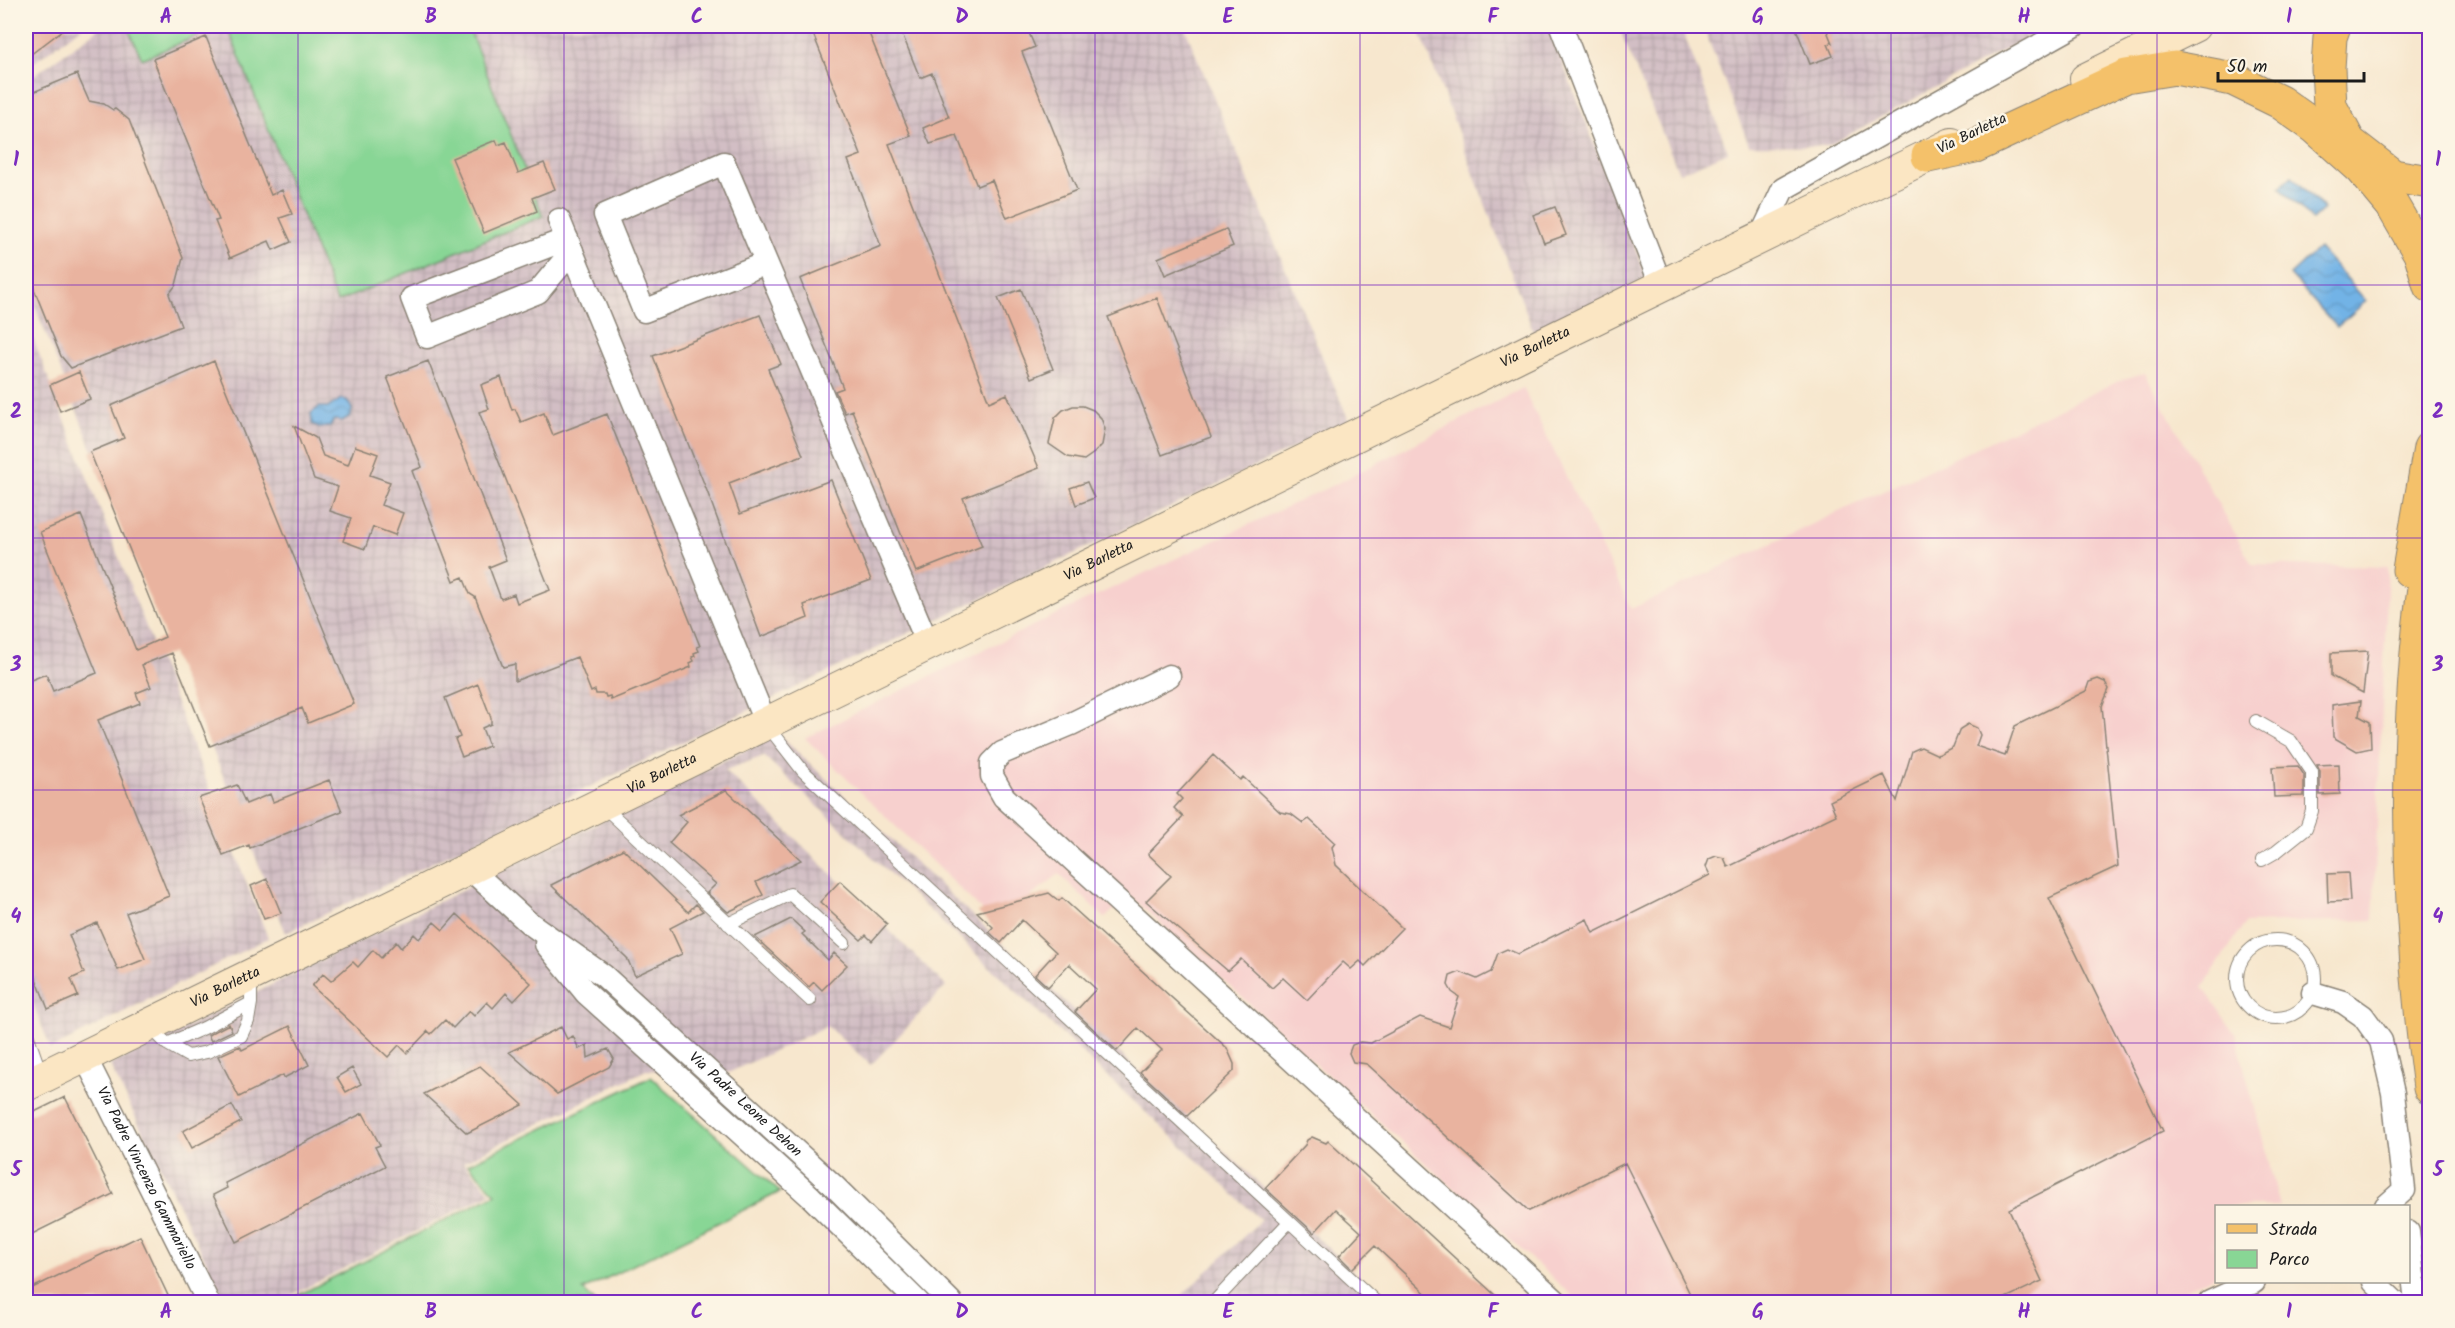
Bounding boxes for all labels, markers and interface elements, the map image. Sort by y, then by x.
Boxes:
text: A [160,2,172,34]
text: B [425,2,437,34]
text: C [691,2,703,34]
text: D [955,2,969,34]
text: E [1222,2,1234,34]
text: F [1488,2,1500,34]
text: G [1752,2,1764,34]
text: H [2017,2,2031,34]
text: I [2286,2,2292,34]
scale bar [2218,45,2364,83]
text: 50 m [2227,53,2267,82]
street label: Via Barletta [1933,107,2011,161]
text: 1 [13,145,19,177]
text: 1 [2435,145,2441,177]
street label: Via Barletta [1496,320,1575,375]
text: 2 [10,397,22,429]
text: 2 [2432,397,2444,429]
street label: Via Barletta [1060,534,1138,588]
text: 3 [10,650,22,682]
text: 3 [2432,650,2444,682]
street label: Via Barletta [623,747,701,802]
text: 4 [11,902,22,934]
text: 4 [2433,902,2444,934]
street label: Via Barletta [186,960,265,1015]
street label: Via Padre Leone Dehon [683,1047,808,1163]
street label: Via Padre Vincenzo Gammariello [90,1083,202,1274]
text: 5 [10,1155,23,1187]
text: 5 [2432,1155,2445,1187]
legend [2215,1205,2410,1283]
text: Strada [2269,1216,2317,1245]
text: Parco [2269,1246,2309,1275]
text: A [160,1297,172,1328]
text: B [425,1297,437,1328]
text: C [691,1297,703,1328]
text: D [955,1297,969,1328]
text: E [1222,1297,1234,1328]
text: F [1488,1297,1500,1328]
text: G [1752,1297,1764,1328]
text: H [2017,1297,2031,1328]
text: I [2286,1297,2292,1328]

